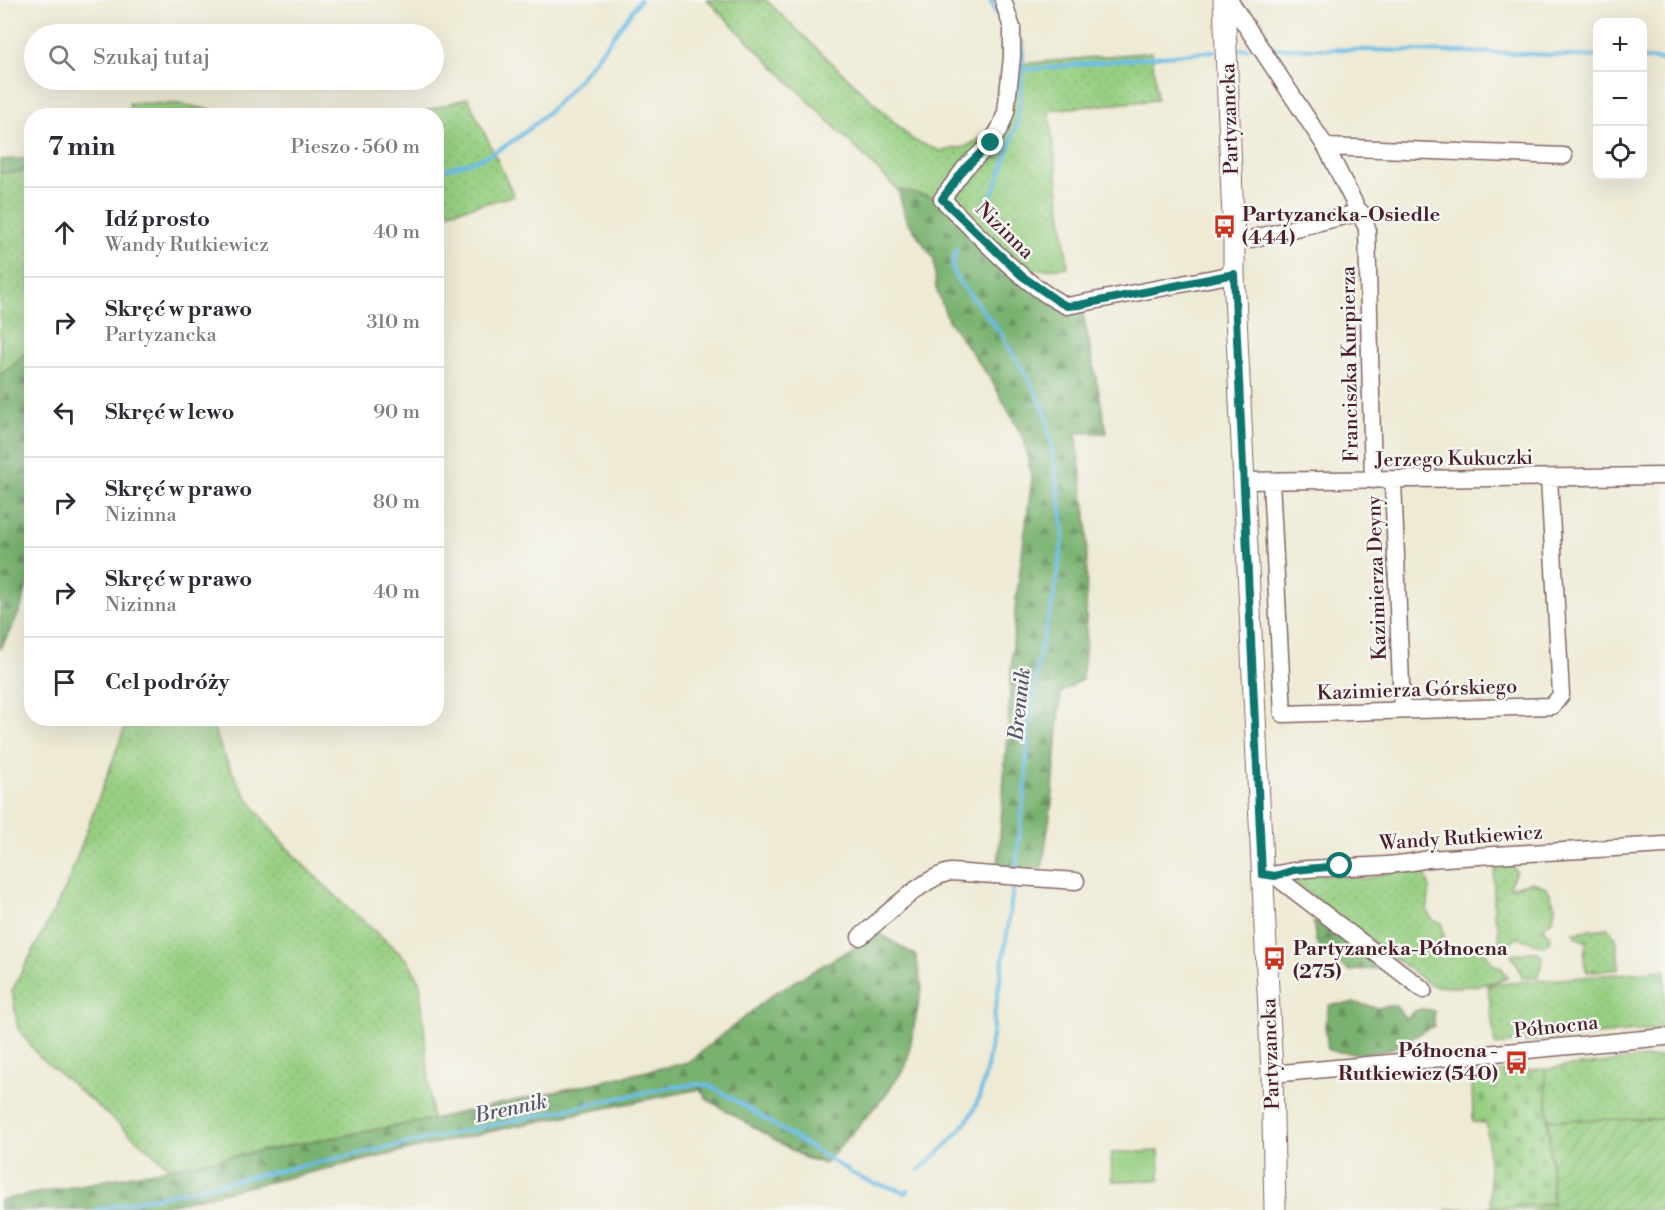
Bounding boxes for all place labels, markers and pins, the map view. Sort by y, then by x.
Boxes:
place label: Partyzancka-Osiedle (444) [1242,203,1441,251]
bus stop icon: Partyzancka-Osiedle (444) [1211,213,1237,239]
place label: Partyzancka-Północna (275) [1293,937,1508,985]
bus stop icon: Partyzancka-Północna (275) [1262,946,1288,972]
place label: Północna - Rutkiewicz (540) [1338,1039,1498,1087]
bus stop icon: Północna - Rutkiewicz (540) [1503,1049,1529,1075]

